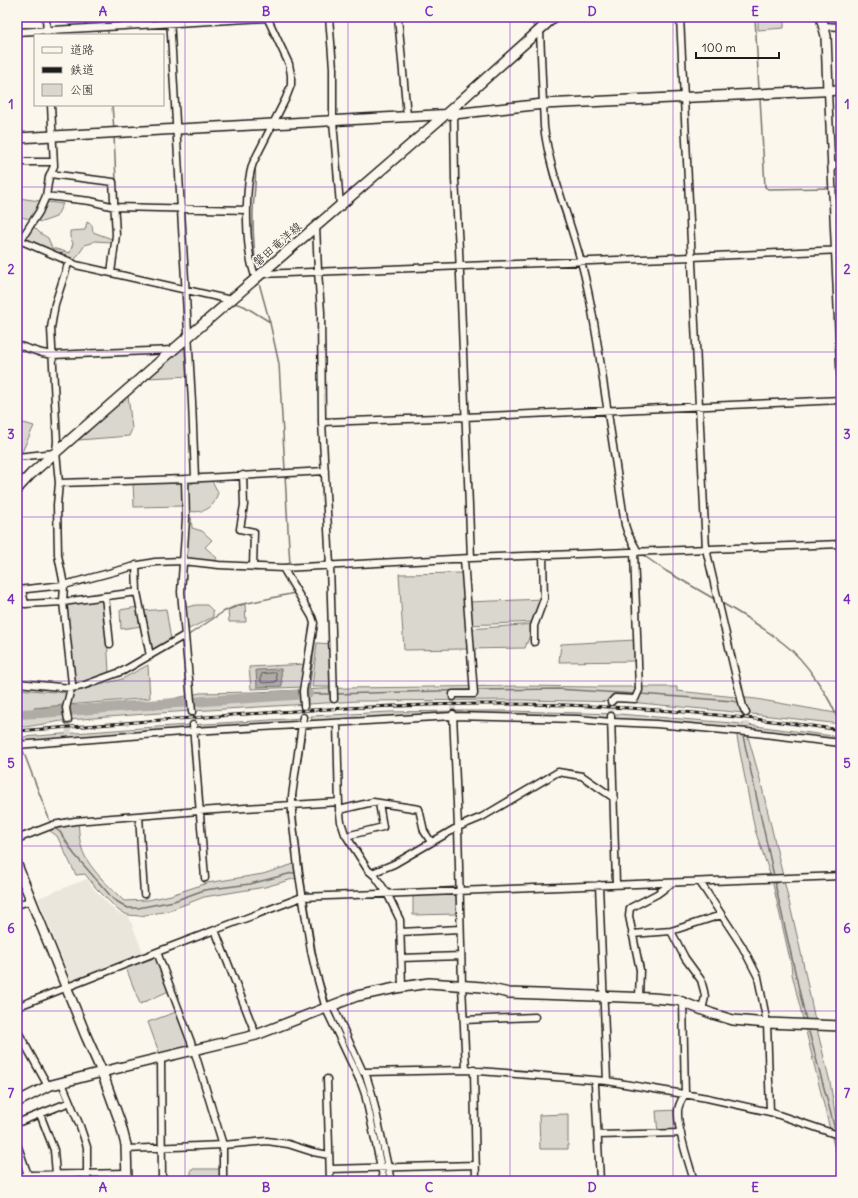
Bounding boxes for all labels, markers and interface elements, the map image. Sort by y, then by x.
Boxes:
text: A [99,3,108,20]
text: B [262,3,271,20]
text: C [425,3,434,20]
text: D [587,3,597,20]
text: E [751,3,759,20]
legend [34,34,164,106]
scale bar [696,34,779,60]
text: 100 m [702,40,736,55]
text: 道路 [70,42,94,57]
text: 鉄道 [70,62,94,77]
text: 公園 [70,82,94,97]
text: 1 [8,96,14,113]
text: 1 [844,96,850,113]
street label: 磐田竜洋線 [249,219,305,269]
text: 2 [7,261,15,278]
text: 2 [843,261,851,278]
text: 3 [7,426,15,443]
text: 3 [843,426,851,443]
text: 4 [7,591,15,608]
text: 4 [843,591,851,608]
text: 5 [7,755,15,772]
text: 5 [843,755,851,772]
text: 6 [7,920,15,937]
text: 6 [843,920,851,937]
text: 7 [8,1085,15,1102]
text: 7 [844,1085,851,1102]
text: A [99,1179,108,1196]
text: B [262,1179,271,1196]
text: C [425,1179,434,1196]
text: D [587,1179,597,1196]
text: E [751,1179,759,1196]

